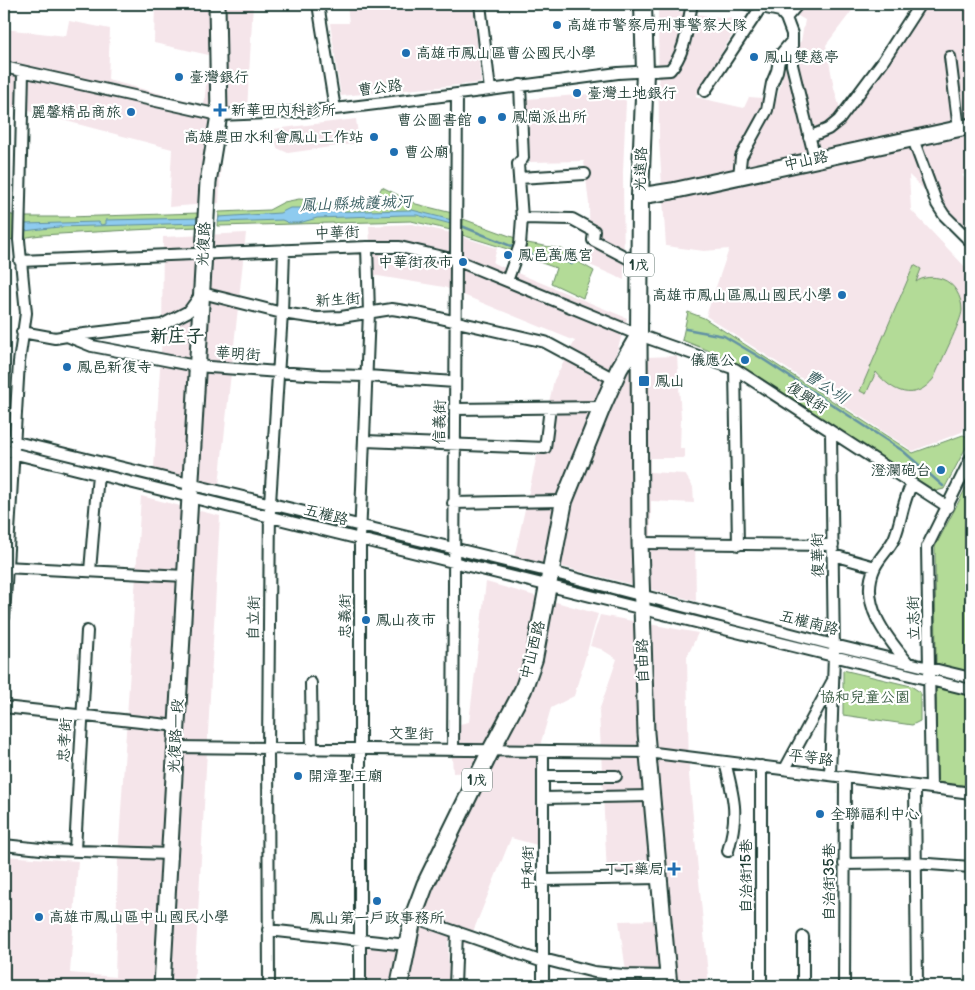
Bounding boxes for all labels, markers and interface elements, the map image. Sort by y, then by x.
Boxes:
place label: 高雄市警察局刑事警察大隊 [567,16,747,35]
marker: 高雄市警察局刑事警察大隊 [551,19,563,31]
place label: 高雄市鳳山區曹公國民小學 [416,44,596,63]
marker: 高雄市鳳山區曹公國民小學 [400,47,412,59]
place label: 鳳山雙慈亭 [764,48,839,67]
marker: 鳳山雙慈亭 [748,51,760,63]
place label: 臺灣銀行 [189,68,249,87]
marker: 臺灣銀行 [173,71,185,83]
street label: 曹公路 [357,76,403,100]
place label: 臺灣土地銀行 [587,84,677,103]
marker: 臺灣土地銀行 [571,87,583,99]
place label: 新華田內科診所 [231,101,336,120]
place label: 麗馨精品商旅 [31,103,121,122]
marker: 新華田內科診所 [213,103,227,117]
marker: 麗馨精品商旅 [125,106,137,118]
place label: 鳳崗派出所 [512,108,587,127]
place label: 曹公圖書館 [397,111,472,130]
marker: 鳳崗派出所 [496,111,508,123]
marker: 曹公圖書館 [476,114,488,126]
place label: 高雄農田水利會鳳山工作站 [184,128,364,147]
marker: 高雄農田水利會鳳山工作站 [368,131,380,143]
place label: 曹公廟 [404,143,449,162]
marker: 曹公廟 [388,146,400,158]
street label: 光遠路 [631,146,651,192]
street label: 中山路 [782,147,830,175]
water label: 鳳山縣城護城河 [299,192,415,215]
street label: 光復路 [193,221,215,267]
street label: 中華街 [314,223,360,243]
place label: 鳳邑萬應宮 [518,246,593,265]
marker: 鳳邑萬應宮 [502,249,514,261]
place label: 中華街夜市 [378,253,453,272]
road number: 1戊 [624,254,654,276]
marker: 中華街夜市 [457,256,469,268]
place label: 高雄市鳳山區鳳山國民小學 [652,286,832,305]
street label: 新生街 [315,289,361,311]
marker: 高雄市鳳山區鳳山國民小學 [836,289,848,301]
district label: 新庄子 [150,326,204,347]
street label: 華明街 [215,343,261,365]
place label: 儀應公 [690,351,735,370]
marker: 儀應公 [739,354,751,366]
place label: 鳳邑新復寺 [77,358,152,377]
marker: 鳳邑新復寺 [61,361,73,373]
water label: 曹公圳 [801,366,853,409]
place label: 鳳山 [655,372,685,391]
marker: 鳳山 [637,374,651,388]
street label: 復興街 [783,378,831,418]
street label: 信義街 [430,399,450,445]
place label: 澄瀾砲台 [871,461,931,480]
marker: 澄瀾砲台 [935,464,947,476]
street label: 五權路 [302,500,350,530]
street label: 復華街 [808,532,828,578]
street label: 忠義街 [336,593,355,639]
street label: 自立街 [244,595,264,641]
street label: 立志街 [904,595,924,641]
street label: 五權南路 [778,607,840,639]
place label: 鳳山夜市 [376,611,436,630]
marker: 鳳山夜市 [360,614,372,626]
street label: 中山西路 [517,619,549,681]
street label: 自由路 [633,638,653,684]
park label: 協和兒童公園 [820,688,910,707]
street label: 光復路一段 [165,698,187,774]
street label: 忠孝街 [54,717,76,763]
street label: 文聖街 [388,724,434,744]
street label: 平等路 [788,746,834,770]
place label: 開漳聖王廟 [308,767,383,786]
road number: 1戊 [462,768,492,792]
marker: 開漳聖王廟 [292,770,304,782]
place label: 全聯福利中心 [830,805,920,824]
marker: 全聯福利中心 [814,808,826,820]
street label: 自治街15巷 [737,839,756,913]
street label: 自治街35巷 [820,843,839,921]
street label: 中和街 [519,845,538,891]
place label: 丁丁藥局 [604,860,664,879]
marker: 丁丁藥局 [668,863,680,875]
marker: 鳳山第一戶政事務所 [371,895,383,907]
place label: 高雄市鳳山區中山國民小學 [49,908,229,927]
place label: 鳳山第一戶政事務所 [309,909,445,928]
marker: 高雄市鳳山區中山國民小學 [33,911,45,923]

